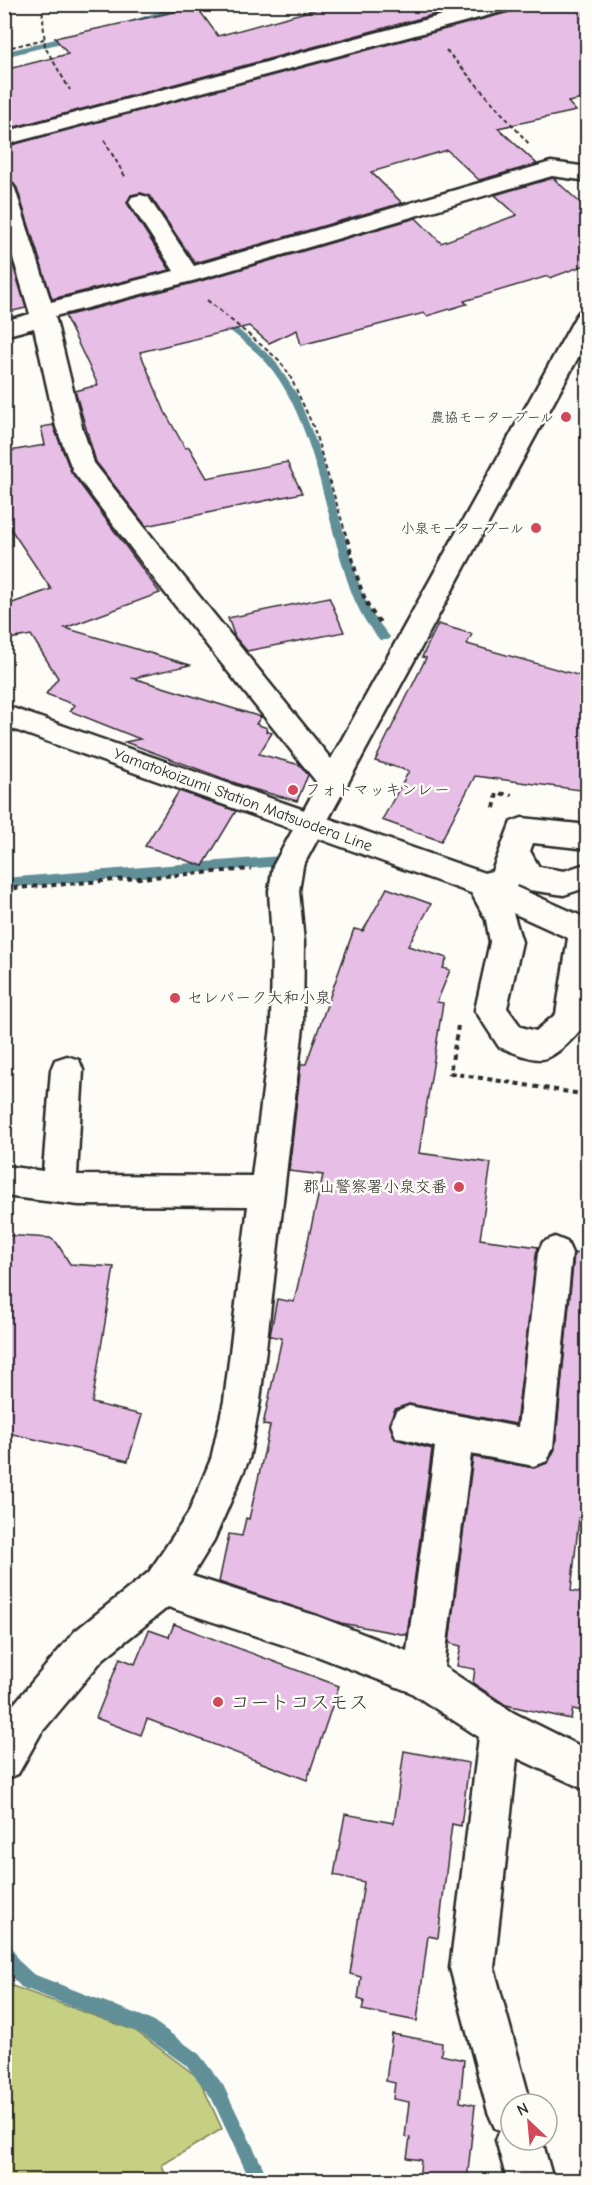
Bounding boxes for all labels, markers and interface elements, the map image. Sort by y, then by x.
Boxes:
place label: 農協モータープール [431,409,554,426]
marker: 農協モータープール [559,410,573,424]
place label: 小泉モータープール [401,520,524,537]
marker: 小泉モータープール [529,521,543,535]
street label: Yamatokoizumi Station Matsuodera Line [111,745,375,855]
place label: フォトマッキンレー [305,781,450,799]
marker: フォトマッキンレー [286,783,300,797]
place label: セレパーク大和小泉 [187,989,331,1007]
marker: セレパーク大和小泉 [168,991,182,1005]
place label: 郡山警察署小泉交番 [303,1178,447,1196]
marker: 郡山警察署小泉交番 [452,1180,466,1194]
place label: コートコスモス [230,1691,369,1714]
marker: コートコスモス [211,1695,225,1709]
north arrow [499,2092,559,2152]
text: N [514,2099,531,2120]

